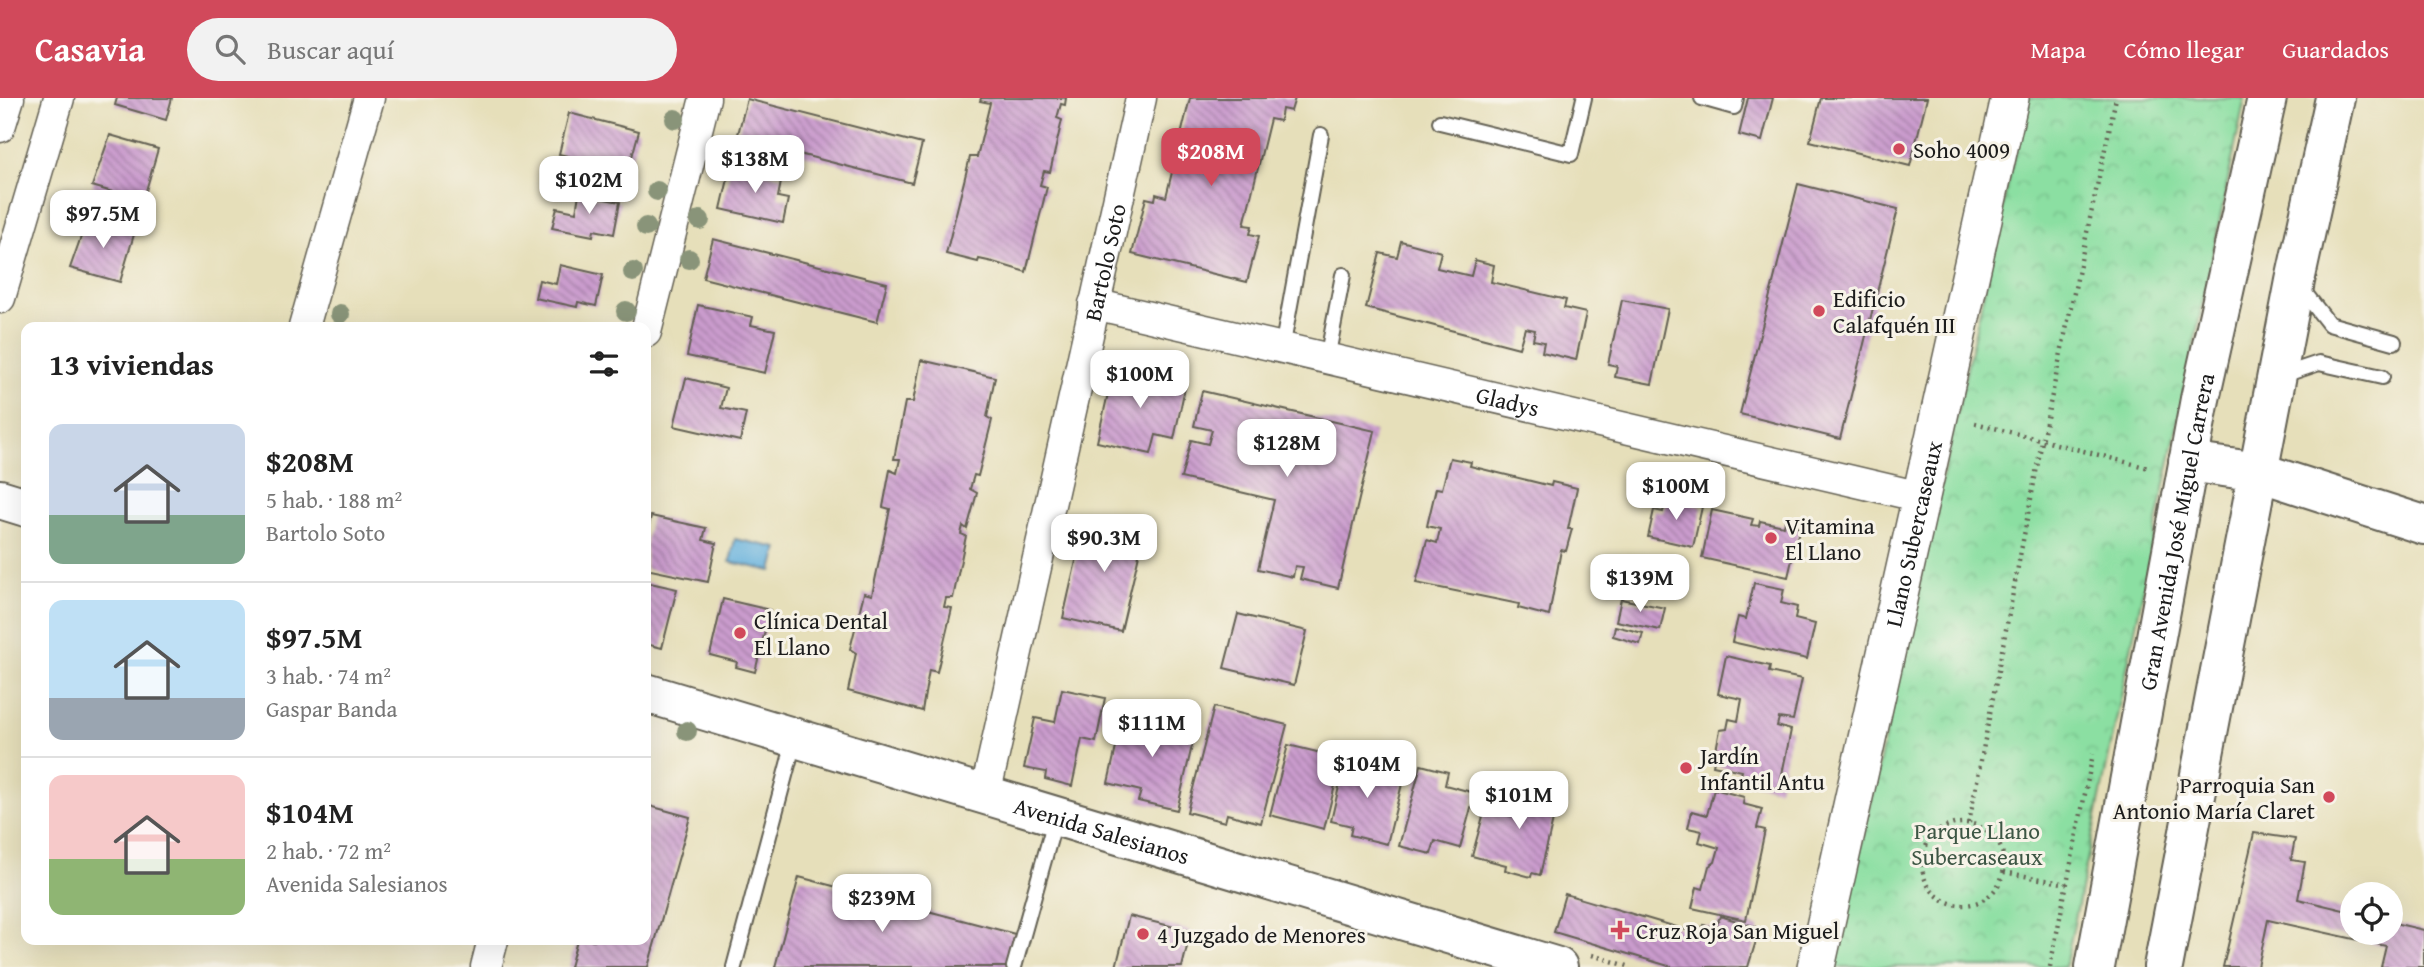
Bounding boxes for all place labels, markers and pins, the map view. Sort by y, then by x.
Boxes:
pin: $208M [1162,129,1260,188]
place label: Soho 4009 [1913,133,2010,166]
pin: $138M [706,136,804,195]
marker: Soho 4009 [1891,141,1907,157]
pin: $102M [540,156,638,216]
pin: $97.5M [46,190,160,250]
place label: Edificio Calafquén III [1833,282,1956,341]
marker: Edificio Calafquén III [1811,303,1827,319]
pin: $100M [1091,350,1189,410]
pin: $128M [1238,420,1336,479]
pin: $100M [1627,462,1725,522]
place label: Vitamina El Llano [1785,509,1875,568]
pin: $90.3M [1047,514,1161,574]
marker: Vitamina El Llano [1763,530,1779,546]
pin: $139M [1591,554,1689,614]
place label: Clínica Dental El Llano [754,604,888,663]
marker: Clínica Dental El Llano [732,625,748,641]
pin: $111M [1103,700,1201,759]
place label: Jardín Infantil Antu [1697,739,1825,798]
pin: $104M [1318,740,1416,800]
marker: Jardín Infantil Antu [1678,760,1694,776]
place label: Parroquia San Antonio María Claret [2113,768,2315,827]
pin: $101M [1470,772,1568,831]
marker: Parroquia San Antonio María Claret [2321,789,2337,805]
pin: $239M [833,874,931,934]
place label: Cruz Roja San Miguel [1636,914,1839,947]
place label: 4 Juzgado de Menores [1157,918,1366,951]
marker: Cruz Roja San Miguel [1610,920,1630,940]
marker: 4 Juzgado de Menores [1135,926,1151,942]

